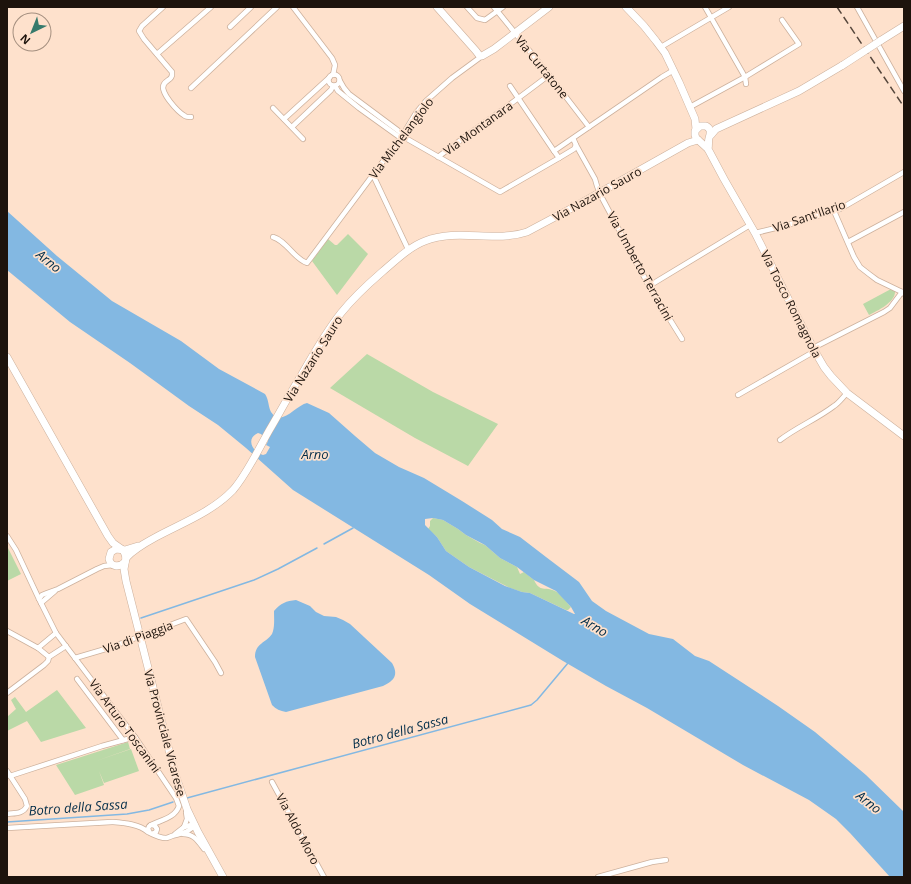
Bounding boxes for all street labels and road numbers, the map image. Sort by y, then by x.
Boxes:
street label: Via Curtatone [511,32,573,102]
street label: Via Michelangiolo [365,94,437,182]
street label: Via Montanara [440,97,516,159]
street label: Via Nazario Sauro [550,163,644,225]
street label: Via Sant'Ilario [770,196,848,236]
street label: Via Umberto Terracini [603,208,677,324]
street label: Via Tosco Romagnola [756,247,826,361]
street label: Via Nazario Sauro [280,313,346,405]
street label: Via di Piaggia [101,617,175,657]
street label: Via Provinciale Vicarese [140,668,190,799]
street label: Via Arturo Toscanini [85,676,165,776]
street label: Via Aldo Moro [272,790,324,868]

